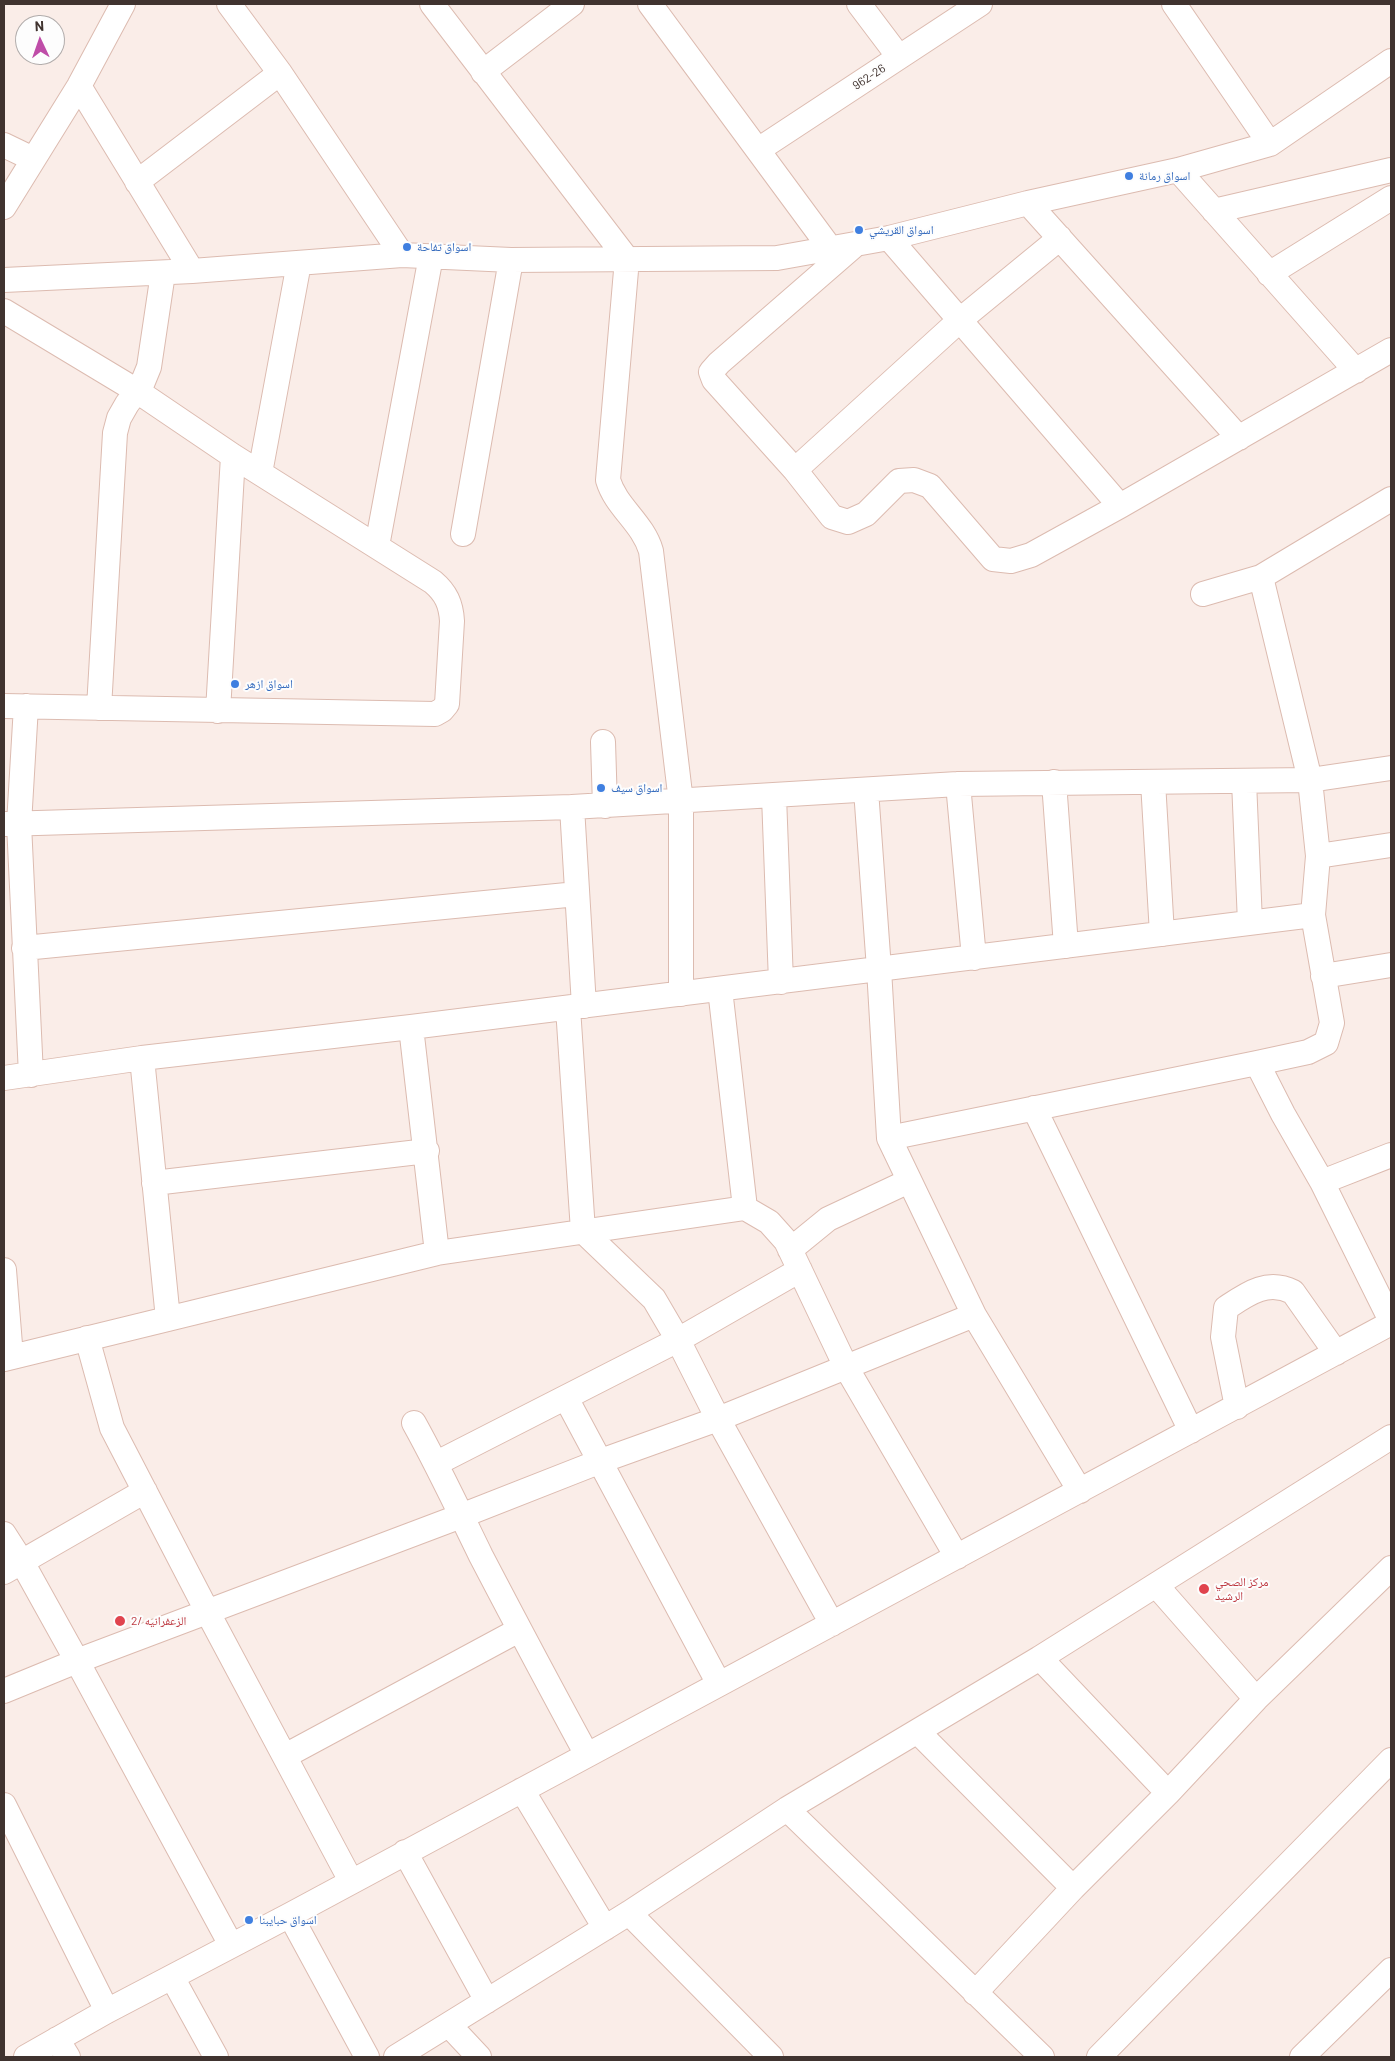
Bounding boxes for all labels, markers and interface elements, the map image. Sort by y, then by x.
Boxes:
north arrow [15,15,65,65]
text: N [34,17,44,34]
street label: 962-26 [850,61,888,93]
place label: اسواق رمانة [1139,169,1190,183]
marker: اسواق رمانة [1123,170,1135,182]
place label: اسواق القريشي [869,223,934,237]
marker: اسواق القريشي [853,224,865,236]
place label: اسواق تفاحة [417,240,471,254]
marker: اسواق تفاحة [401,241,413,253]
place label: اسواق ازهر [245,677,293,691]
marker: اسواق ازهر [229,678,241,690]
place label: اسواق سيف [611,781,662,795]
marker: اسواق سيف [595,782,607,794]
place label: مركز الصحي الرشيد [1215,1575,1269,1603]
marker: مركز الصحي الرشيد [1197,1582,1211,1596]
marker: الزعفرانيه /2 [113,1614,127,1628]
place label: الزعفرانيه /2 [131,1614,186,1628]
place label: اسواق حبايبنا [259,1913,317,1927]
marker: اسواق حبايبنا [243,1914,255,1926]

